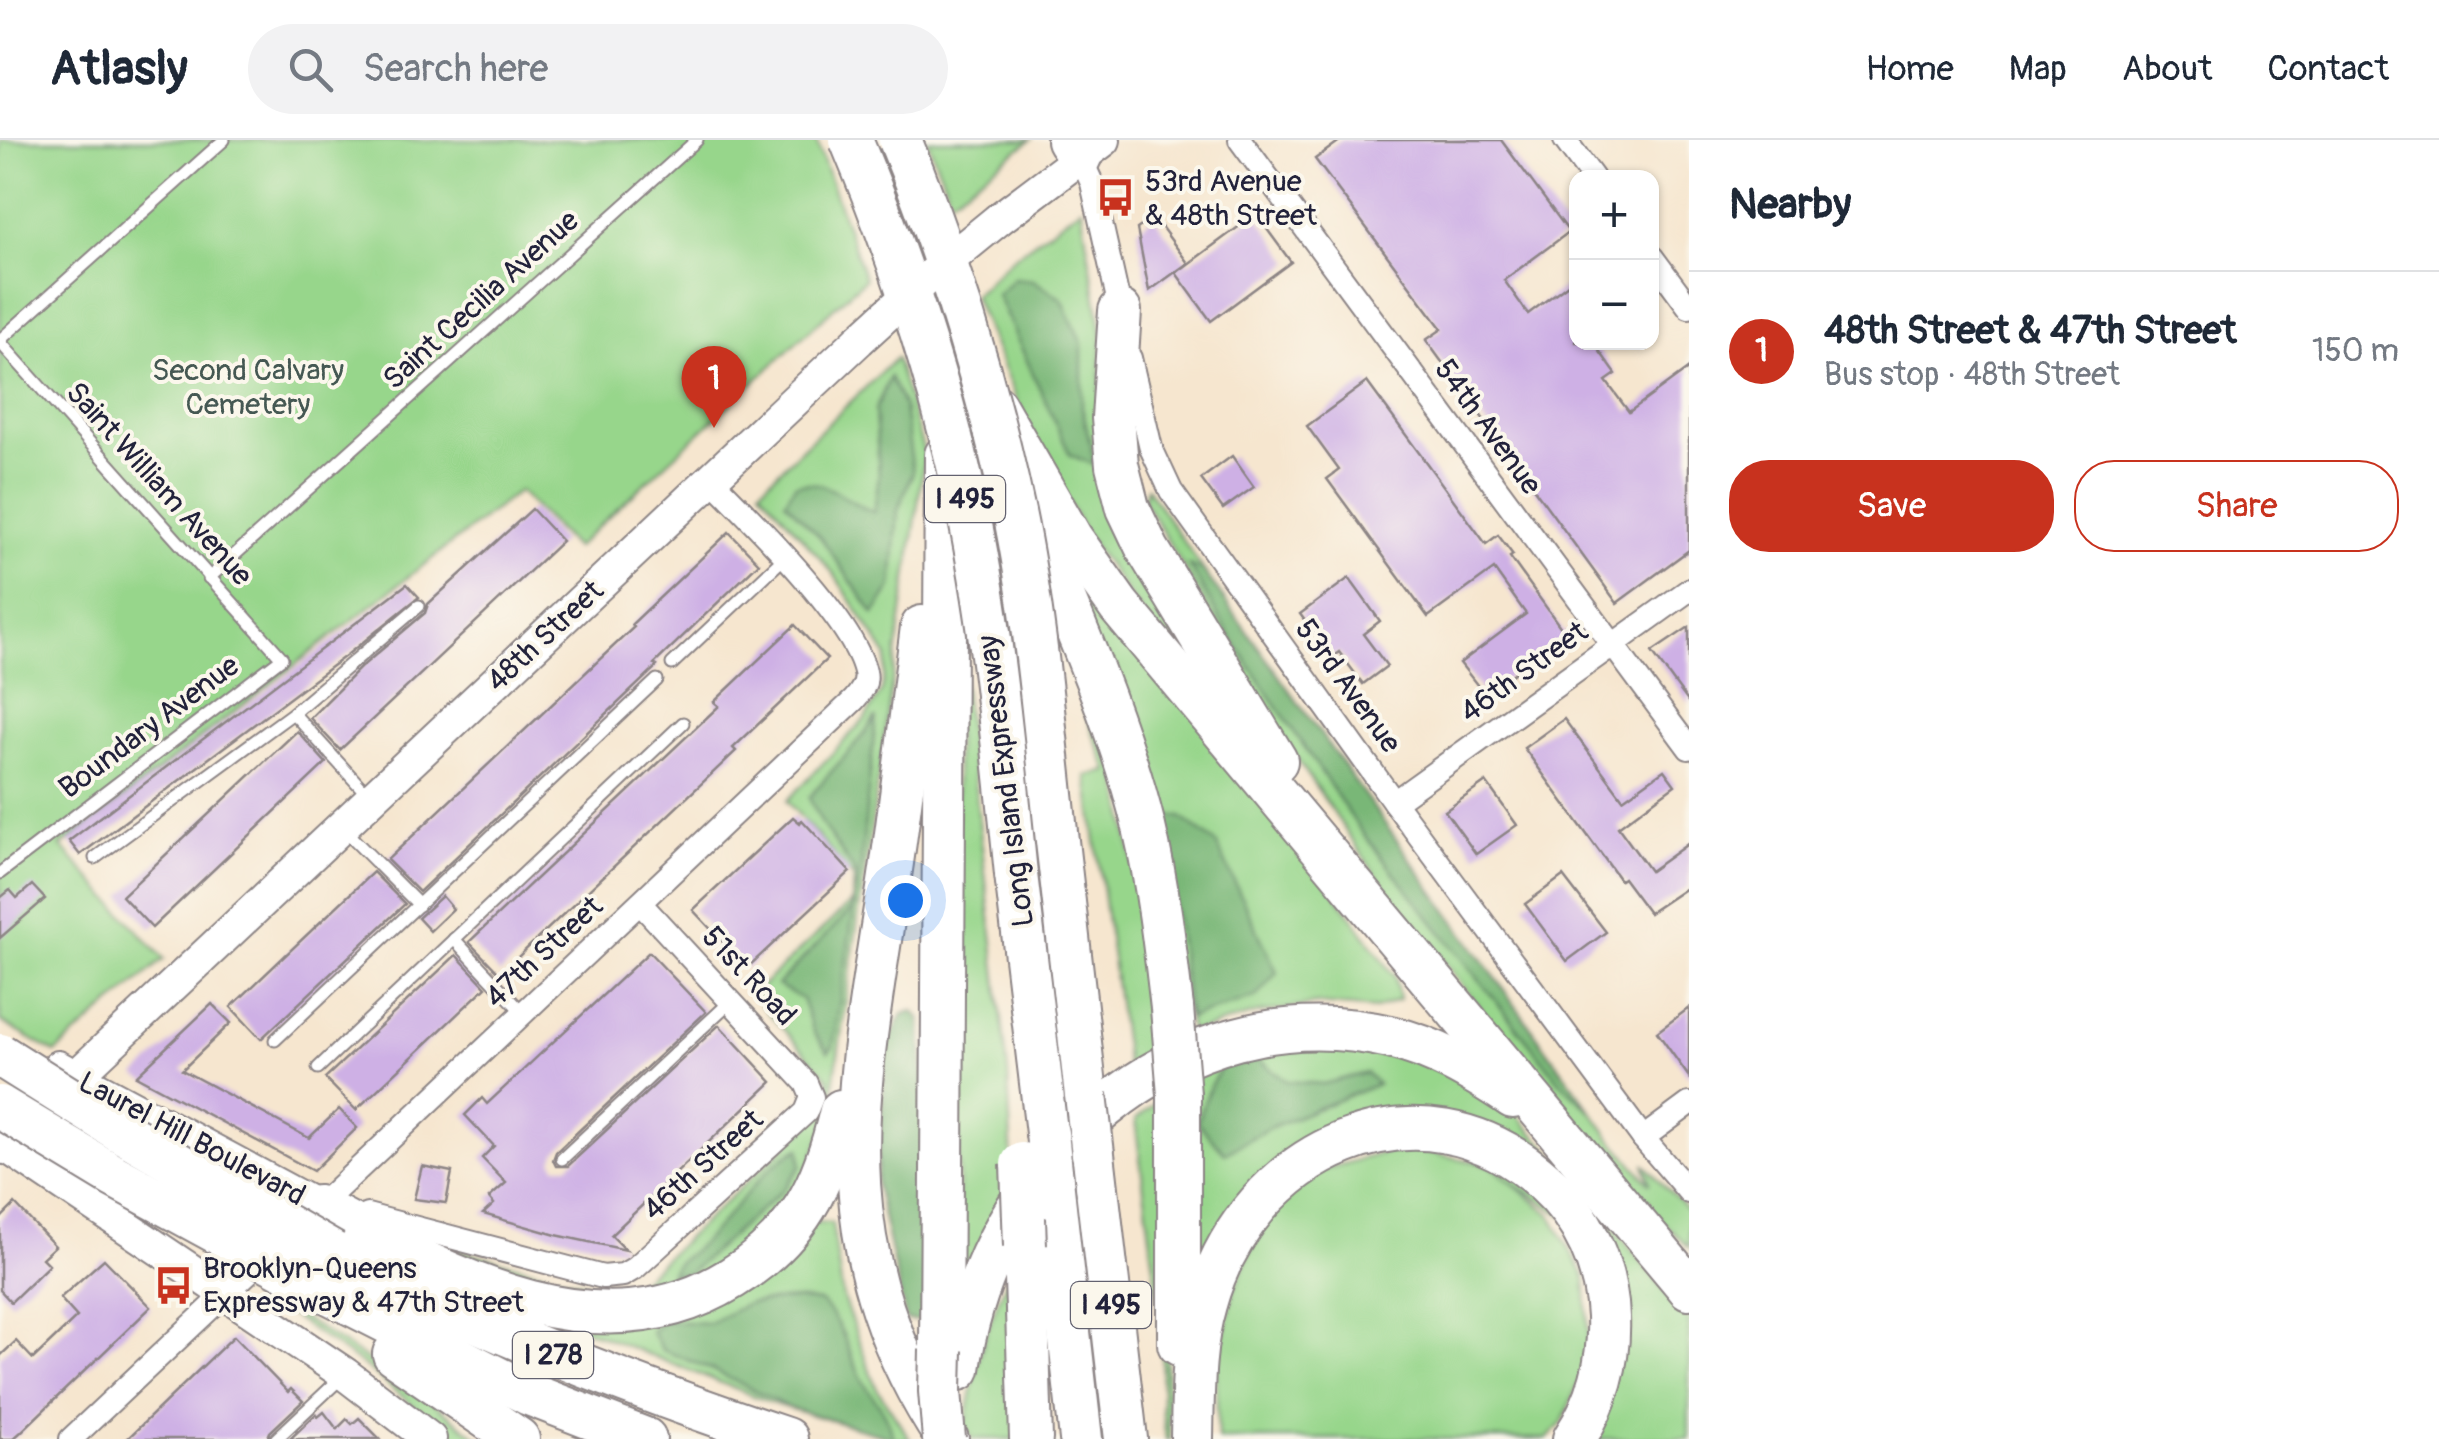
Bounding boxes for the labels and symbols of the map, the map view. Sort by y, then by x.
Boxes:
place label: 53rd Avenue & 48th Street [1145,163,1318,234]
bus stop icon: 53rd Avenue & 48th Street [1094,177,1136,219]
street label: Saint Cecilia Avenue [375,202,587,398]
pin: 1 [682,346,746,428]
park label: Second Calvary Cemetery [152,352,344,423]
street label: 54th Avenue [1426,352,1550,502]
street label: Saint William Avenue [58,374,260,594]
road number: I 495 [925,476,1005,522]
street label: 48th Street [479,572,612,700]
street label: 53rd Avenue [1287,612,1409,760]
street label: 46th Street [1453,613,1596,731]
street label: Long Island Expressway [970,633,1042,929]
street label: Boundary Avenue [52,647,247,807]
your location [880,875,931,926]
street label: 47th Street [478,888,611,1016]
street label: 51st Road [694,919,804,1033]
street label: Laurel Hill Boulevard [72,1064,312,1214]
street label: 46th Street [635,1101,771,1229]
place label: Brooklyn-Queens Expressway & 47th Street [203,1250,525,1321]
bus stop icon: Brooklyn-Queens Expressway & 47th Street [152,1264,194,1306]
road number: I 495 [1071,1282,1151,1328]
road number: I 278 [513,1332,593,1378]

